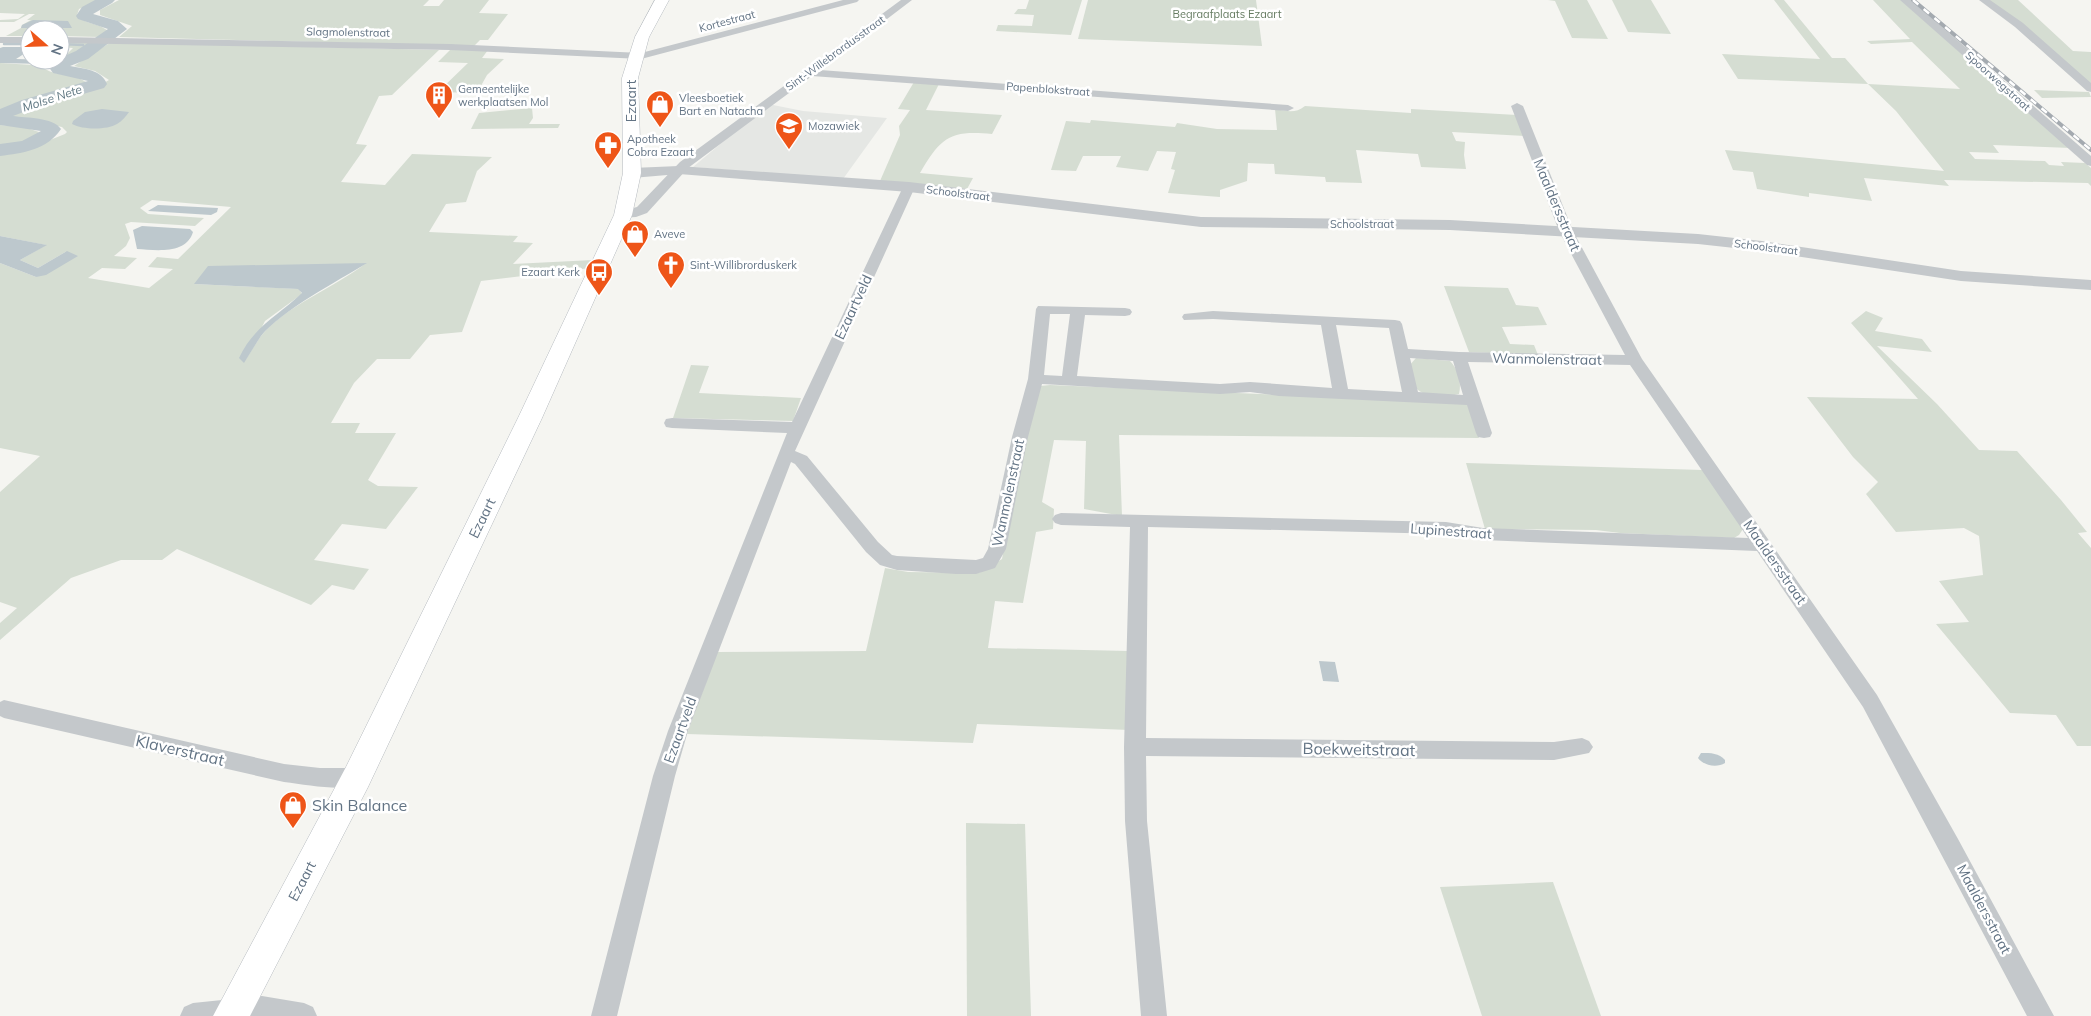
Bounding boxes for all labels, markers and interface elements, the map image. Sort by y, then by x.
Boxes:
street label: Kortestraat [697,7,757,35]
park label: Begraafplaats Ezaart [1172,7,1282,21]
street label: Sint-Willebrordusstraat [783,12,887,94]
north arrow [20,20,70,70]
street label: Slagmolenstraat [306,24,390,40]
text: N [47,41,67,57]
street label: Spoorwegstraat [1963,48,2034,114]
street label: Papenblokstraat [1006,79,1090,99]
building icon: Gemeentelijke werkplaatsen Mol [424,80,454,119]
street label: Ezaart [622,80,640,122]
water label: Molse Nete [20,81,84,115]
place label: Gemeentelijke werkplaatsen Mol [458,82,548,109]
shop icon: Vleesboetiek Bart en Natacha [645,89,675,128]
place label: Vleesboetiek Bart en Natacha [679,91,763,118]
school or university icon: Mozawiek [774,111,804,150]
place label: Mozawiek [808,119,860,133]
pharmacy icon: Apotheek Cobra Ezaart [593,130,623,169]
place label: Apotheek Cobra Ezaart [627,132,694,159]
street label: Maaldersstraat [1529,156,1585,254]
street label: Schoolstraat [925,182,991,204]
street label: Schoolstraat [1330,217,1394,231]
shop icon: Aveve [620,219,650,258]
place label: Aveve [654,227,685,241]
street label: Schoolstraat [1733,236,1799,258]
church icon: Sint-Willibrorduskerk [656,250,686,289]
bus stop icon: Ezaart Kerk [584,257,614,296]
place label: Sint-Willibrorduskerk [690,258,797,272]
place label: Ezaart Kerk [521,265,580,279]
street label: Ezaartveld [830,272,876,342]
street label: Wanmolenstraat [1492,349,1602,369]
street label: Wanmolenstraat [988,438,1028,548]
street label: Ezaart [465,495,499,541]
street label: Maaldersstraat [1739,516,1811,608]
street label: Lupinestraat [1410,519,1492,543]
street label: Ezaartveld [660,694,700,766]
street label: Klaverstraat [134,730,227,770]
street label: Boekweitstraat [1303,738,1416,760]
shop icon: Skin Balance [278,790,308,829]
place label: Skin Balance [312,795,407,815]
street label: Ezaart [284,858,320,904]
street label: Maaldersstraat [1953,861,2015,957]

